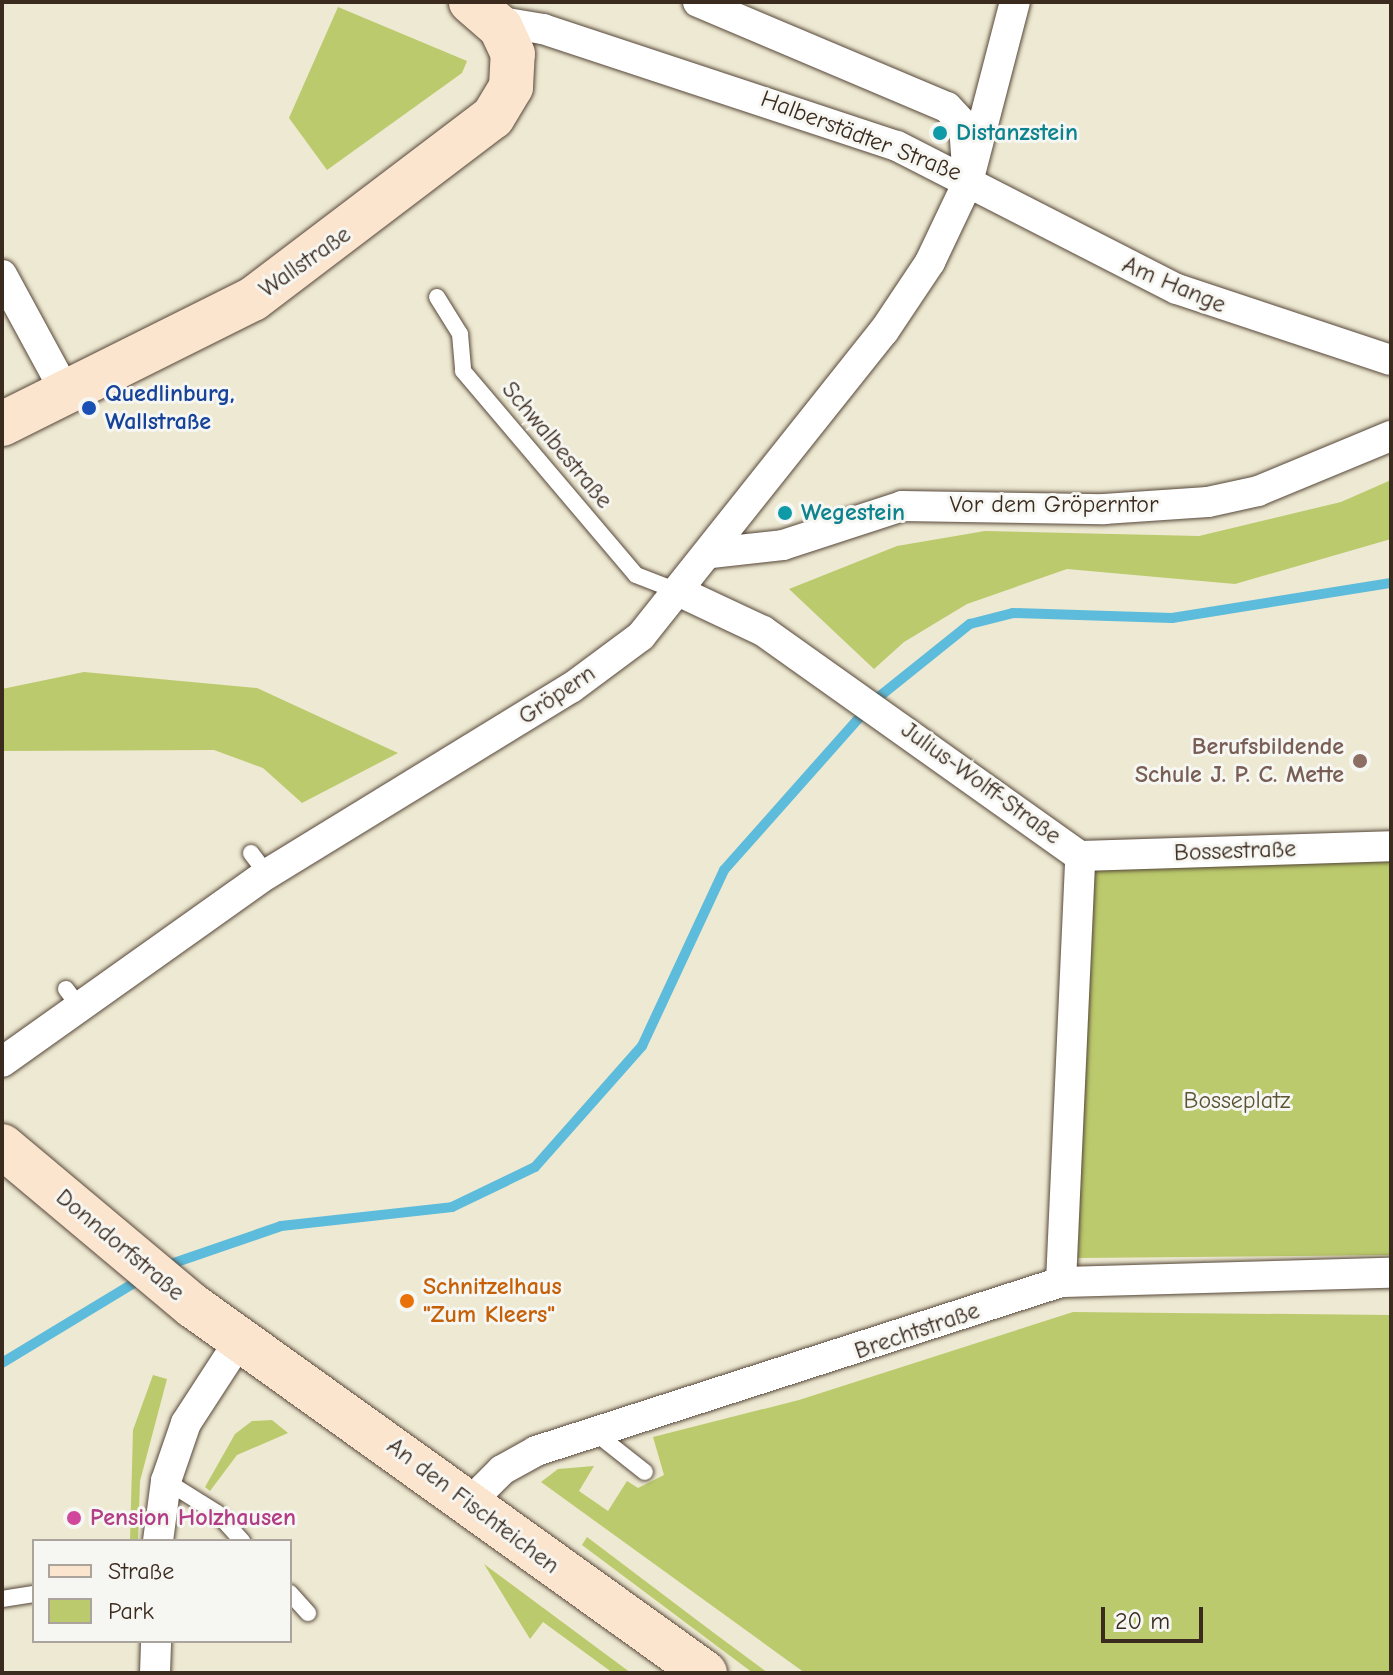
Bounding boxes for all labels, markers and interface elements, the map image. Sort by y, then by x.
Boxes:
street label: Halberstädter Straße [757,84,965,188]
place label: Distanzstein [956,119,1078,147]
marker: Distanzstein [931,124,949,142]
street label: Wallstraße [254,220,356,304]
street label: Am Hange [1118,250,1230,320]
street label: Schwalbestraße [495,376,619,514]
place label: Quedlinburg, Wallstraße [105,380,235,436]
marker: Quedlinburg, Wallstraße [80,399,98,417]
street label: Vor dem Gröperntor [950,491,1158,519]
place label: Wegestein [801,499,905,527]
marker: Wegestein [776,504,794,522]
street label: Gröpern [513,659,601,731]
street label: Julius-Wolff-Straße [895,715,1067,851]
place label: Berufsbildende Schule J. P. C. Mette [1135,733,1344,789]
marker: Berufsbildende Schule J. P. C. Mette [1351,752,1369,770]
street label: Bossestraße [1173,834,1297,868]
park label: Bosseplatz [1184,1087,1290,1115]
street label: Donndorfstraße [50,1183,190,1307]
place label: Schnitzelhaus "Zum Kleers" [423,1273,562,1329]
marker: Schnitzelhaus "Zum Kleers" [398,1292,416,1310]
street label: Brechtstraße [851,1296,983,1366]
street label: An den Fischteichen [381,1432,565,1580]
place label: Pension Holzhausen [90,1504,296,1532]
marker: Pension Holzhausen [65,1509,83,1527]
legend [32,1539,292,1643]
text: Straße [108,1557,174,1585]
scale bar [1105,1591,1207,1641]
text: Park [108,1597,154,1625]
text: 20 m [1115,1607,1170,1635]

